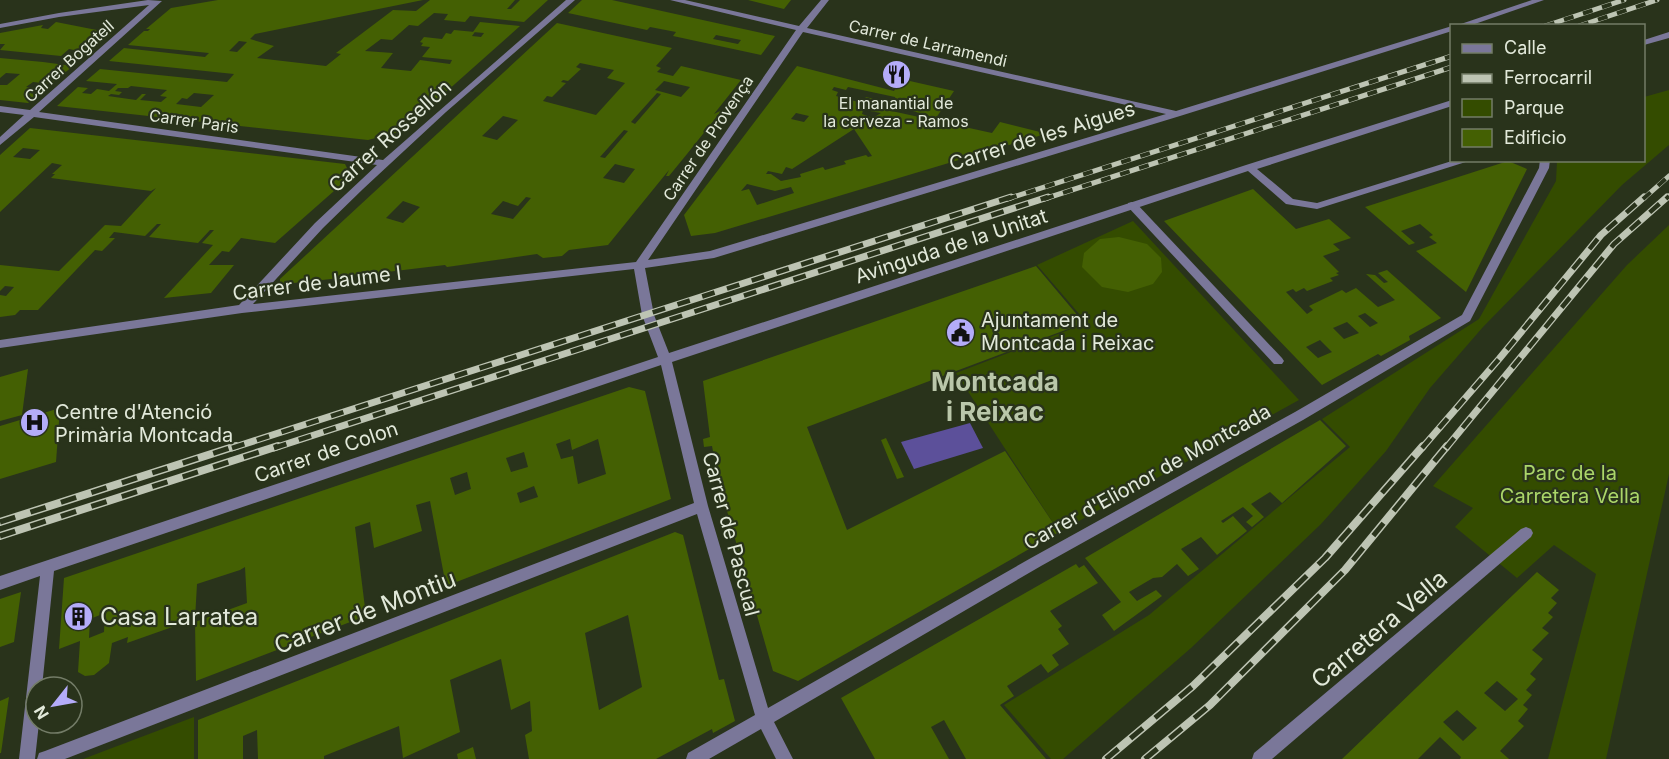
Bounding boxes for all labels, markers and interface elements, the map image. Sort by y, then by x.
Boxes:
street label: Carrer de Larramendi [847,15,1009,71]
street label: Carrer Bogatell [20,16,118,106]
legend [1450,24,1645,162]
text: Calle [1504,37,1546,58]
restaurant icon: El manantial de la cerveza - Ramos [880,59,912,91]
text: Ferrocarril [1504,67,1592,88]
street label: Carrer de Provença [659,71,757,205]
street label: Carrer Rossellón [324,75,456,197]
place label: El manantial de la cerveza - Ramos [823,93,969,131]
street label: Carrer de les Aigues [946,96,1138,176]
text: Parque [1504,97,1564,118]
street label: Carrer Paris [148,105,240,137]
text: Edificio [1504,127,1567,148]
street label: Avinguda de la Unitat [852,203,1051,288]
street label: Carrer de Jaume I [231,261,403,305]
place label: Ajuntament de Montcada i Reixac [981,308,1154,355]
public building icon: Ajuntament de Montcada i Reixac [944,316,976,348]
district label: Montcada i Reixac [931,366,1059,427]
street label: Carrer d'Elionor de Montcada [1019,399,1275,555]
place label: Centre d'Atenció Primària Montcada [55,400,233,447]
hospital icon: Centre d'Atenció Primària Montcada [18,407,50,439]
street label: Carrer de Colon [251,416,401,488]
street label: Carrer de Pascual [698,449,764,619]
park label: Parc de la Carretera Vella [1500,461,1640,508]
street label: Carrer de Montiu [270,564,460,660]
street label: Carretera Vella [1305,564,1453,694]
building icon: Casa Larratea [63,600,95,632]
place label: Casa Larratea [100,602,258,631]
north arrow [24,675,84,735]
text: N [29,702,53,723]

